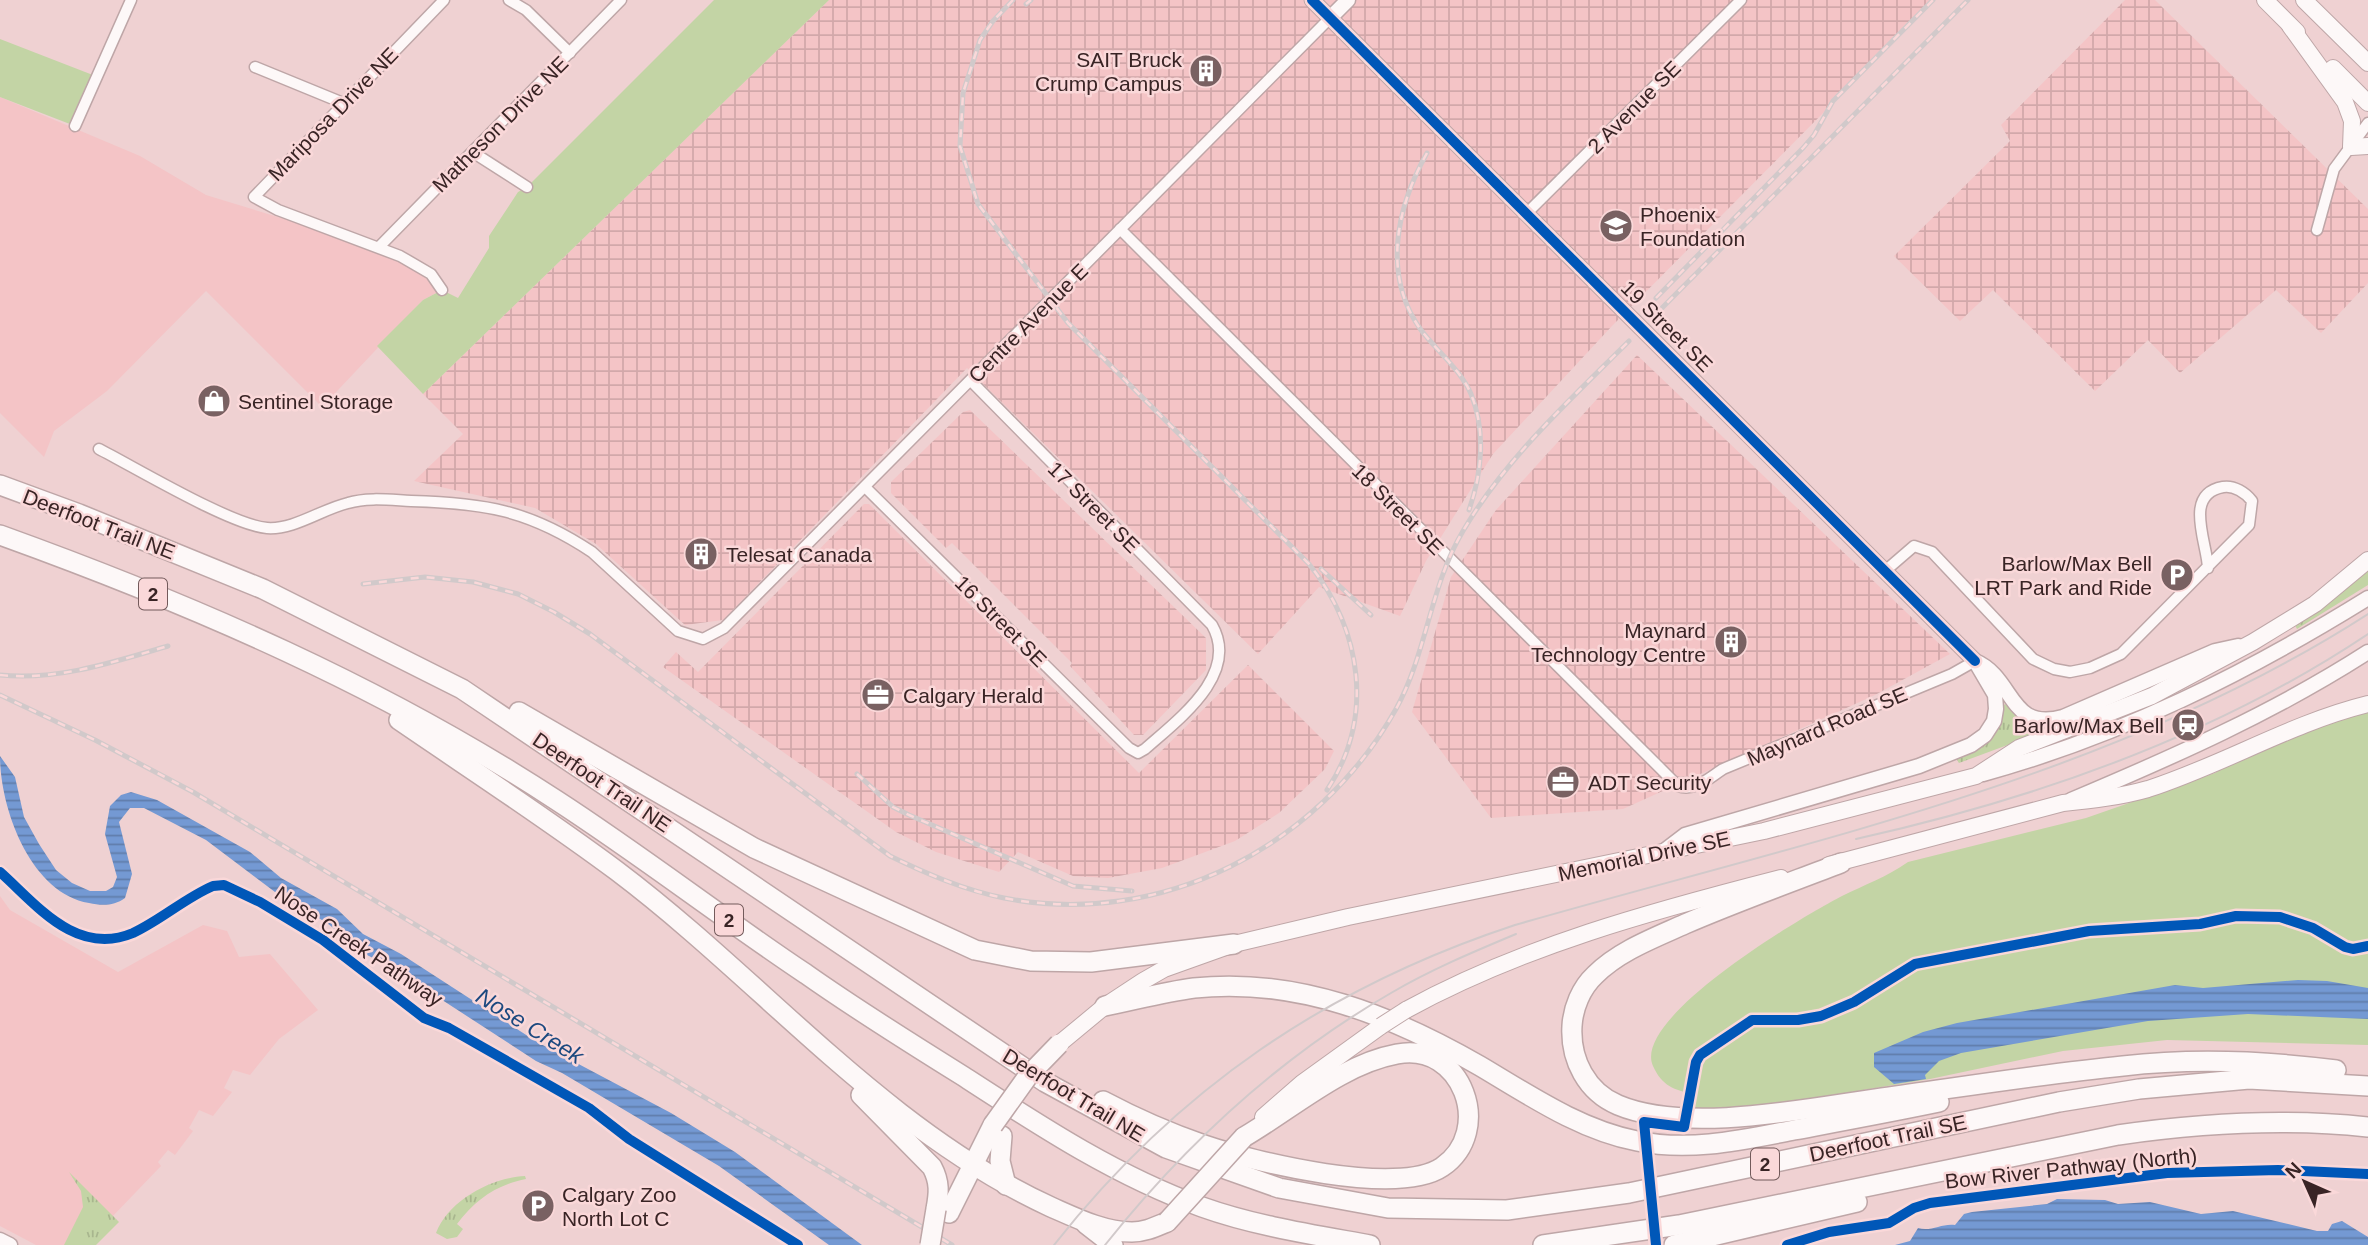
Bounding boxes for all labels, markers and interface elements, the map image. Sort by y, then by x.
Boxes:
street label: Mariposa Drive NE [264,43,402,185]
place label: SAIT Bruck Crump Campus [1035,48,1182,95]
street label: Matheson Drive NE [427,51,573,197]
building icon: SAIT Bruck Crump Campus [1187,52,1225,90]
street label: 2 Avenue SE [1583,56,1685,158]
place label: Phoenix Foundation [1640,203,1745,250]
school or university icon: Phoenix Foundation [1597,207,1635,245]
street label: Centre Avenue E [964,259,1092,387]
street label: 19 Street SE [1617,276,1717,376]
shop icon: Sentinel Storage [195,382,233,420]
place label: Sentinel Storage [238,390,393,413]
street label: 17 Street SE [1044,457,1144,557]
street label: 18 Street SE [1348,459,1448,559]
street label: Deerfoot Trail NE [20,484,178,564]
building icon: Telesat Canada [682,535,720,573]
place label: Telesat Canada [726,543,872,566]
place label: Barlow/Max Bell LRT Park and Ride [1974,552,2152,599]
parking icon: Barlow/Max Bell LRT Park and Ride [2158,556,2196,594]
street label: 16 Street SE [951,571,1051,671]
road number: 2 [139,579,167,610]
place label: Maynard Technology Centre [1531,619,1706,666]
building icon: Maynard Technology Centre [1712,623,1750,661]
office icon: Calgary Herald [859,676,897,714]
street label: Maynard Road SE [1744,682,1910,770]
place label: Calgary Herald [903,684,1043,707]
station icon: Barlow/Max Bell [2169,706,2207,744]
place label: Barlow/Max Bell [2013,714,2164,737]
street label: Deerfoot Trail NE [529,727,675,837]
office icon: ADT Security [1544,763,1582,801]
place label: ADT Security [1588,771,1712,794]
street label: Memorial Drive SE [1556,827,1732,885]
street label: Nose Creek Pathway [271,881,448,1011]
road number: 2 [715,904,743,936]
water label: Nose Creek [472,983,590,1070]
street label: Deerfoot Trail NE [999,1044,1149,1146]
street label: Deerfoot Trail SE [1807,1110,1969,1166]
street label: Bow River Pathway (North) [1944,1143,2198,1193]
north arrow [2270,1147,2340,1217]
road number: 2 [1751,1148,1779,1180]
text: N [2281,1158,2306,1183]
place label: Calgary Zoo North Lot C [562,1183,676,1230]
parking icon: Calgary Zoo North Lot C [519,1187,557,1225]

